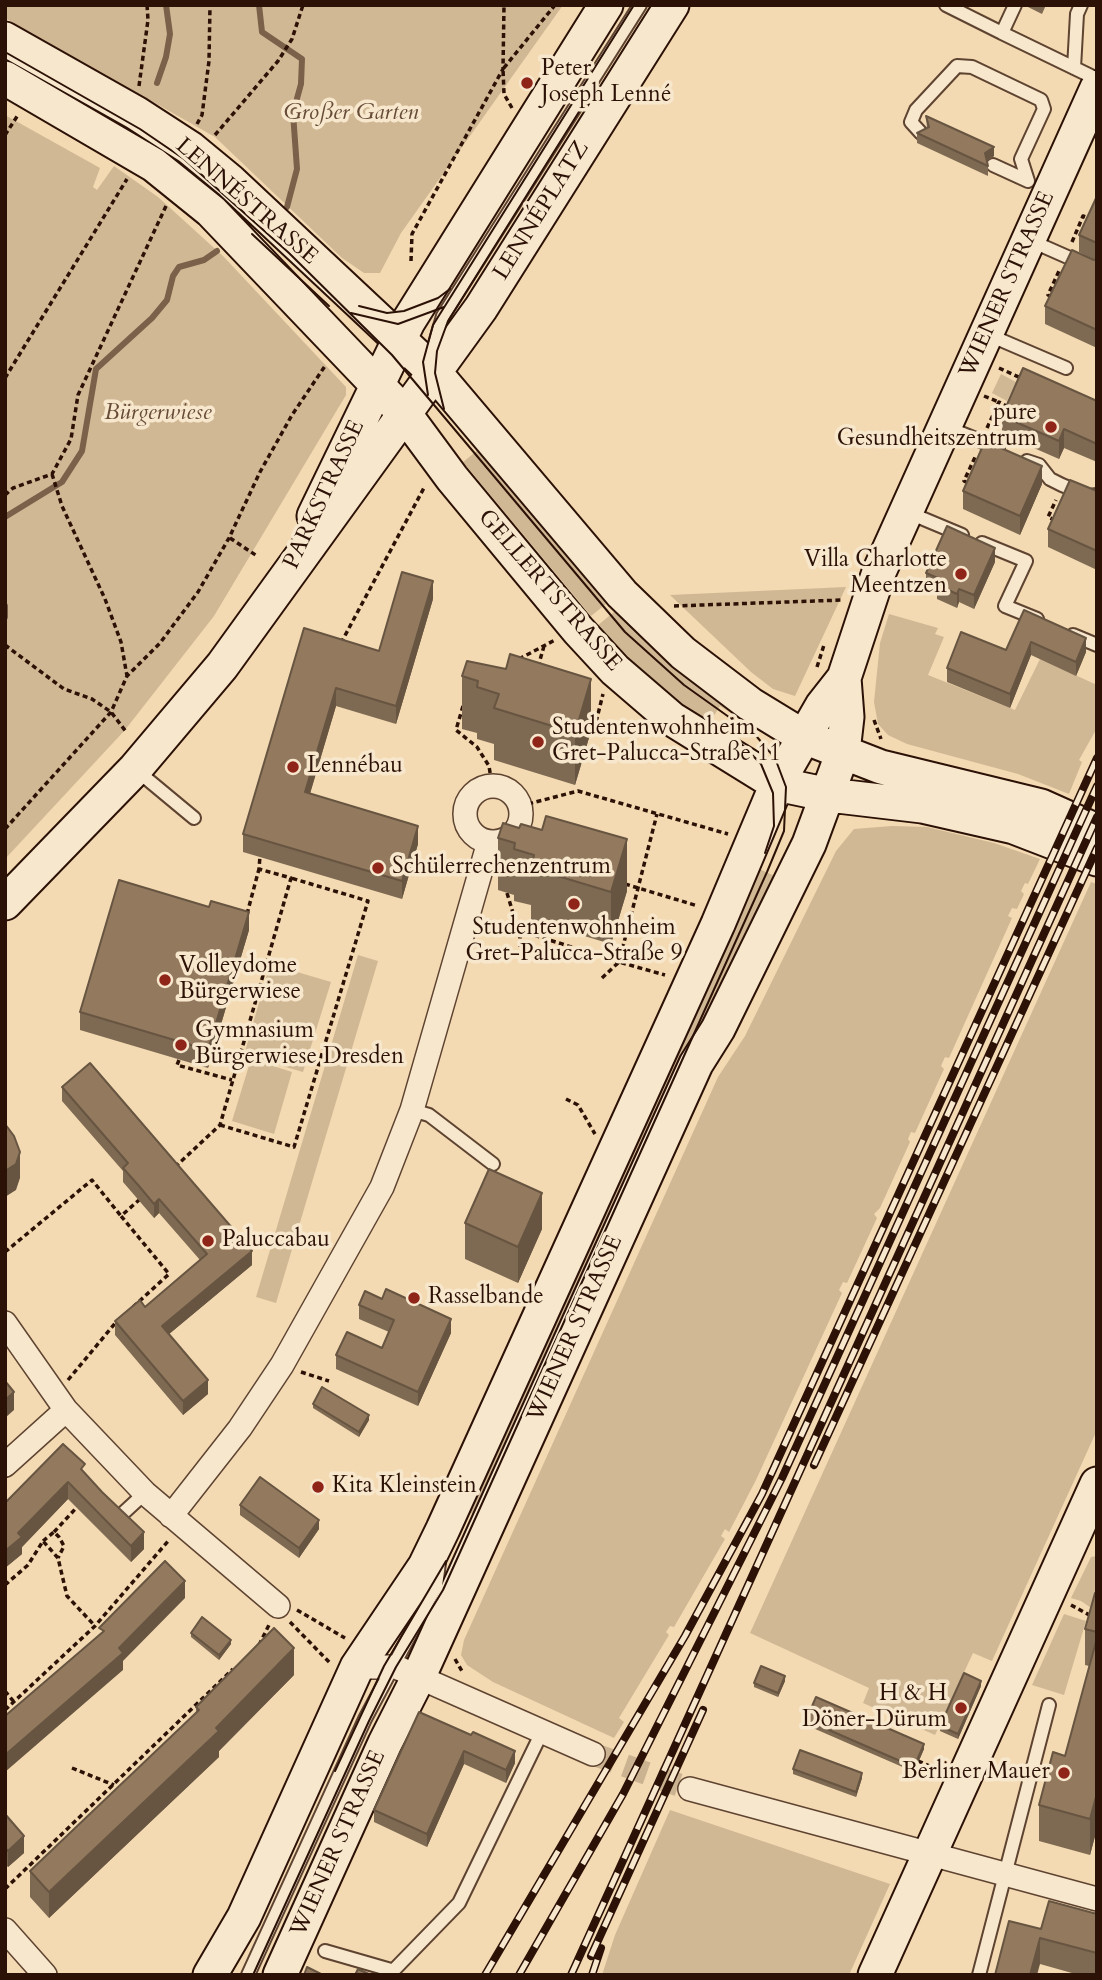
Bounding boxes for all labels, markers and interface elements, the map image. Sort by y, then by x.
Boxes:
place label: Peter Joseph Lenné [541,56,671,110]
marker: Peter Joseph Lenné [519,75,535,91]
park label: Großer Garten [283,100,419,128]
street label: LENNÉSTRASSE [169,133,323,271]
street label: LENNÉPLATZ [488,136,596,286]
street label: WIENER STRASSE [954,187,1062,383]
park label: Bürgerwiese [104,400,212,428]
place label: pure Gesundheitszentrum [837,400,1037,454]
street label: PARKSTRASSE [278,416,372,574]
marker: pure Gesundheitszentrum [1043,419,1059,435]
street label: GELLERTSTRASSE [471,505,627,677]
place label: Villa Charlotte Meentzen [804,547,947,601]
marker: Villa Charlotte Meentzen [953,566,969,582]
place label: Studentenwohnheim Gret-Palucca-Straße 11 [552,715,781,769]
marker: Studentenwohnheim Gret-Palucca-Straße 11 [530,734,546,750]
place label: Lennébau [307,753,403,781]
marker: Lennébau [285,759,301,775]
place label: Schülerrechenzentrum [392,854,611,882]
marker: Schülerrechenzentrum [370,860,386,876]
marker: Studentenwohnheim Gret-Palucca-Straße 9 [566,896,582,912]
place label: Studentenwohnheim Gret-Palucca-Straße 9 [466,915,682,969]
place label: Volleydome Bürgerwiese [179,953,301,1007]
marker: Volleydome Bürgerwiese [157,972,173,988]
place label: Gymnasium Bürgerwiese Dresden [195,1018,404,1072]
marker: Gymnasium Bürgerwiese Dresden [173,1037,189,1053]
place label: Paluccabau [222,1227,330,1255]
street label: WIENER STRASSE [522,1231,630,1427]
marker: Paluccabau [200,1233,216,1249]
place label: Rasselbande [428,1284,544,1312]
marker: Rasselbande [406,1290,422,1306]
place label: Kita Kleinstein [332,1473,477,1501]
marker: Kita Kleinstein [310,1479,326,1495]
place label: H & H Döner-Dürum [802,1681,947,1735]
marker: H & H Döner-Dürum [953,1700,969,1716]
street label: WIENER STRASSE [285,1746,393,1942]
place label: Berliner Mauer [902,1759,1050,1787]
marker: Berliner Mauer [1056,1765,1072,1781]

